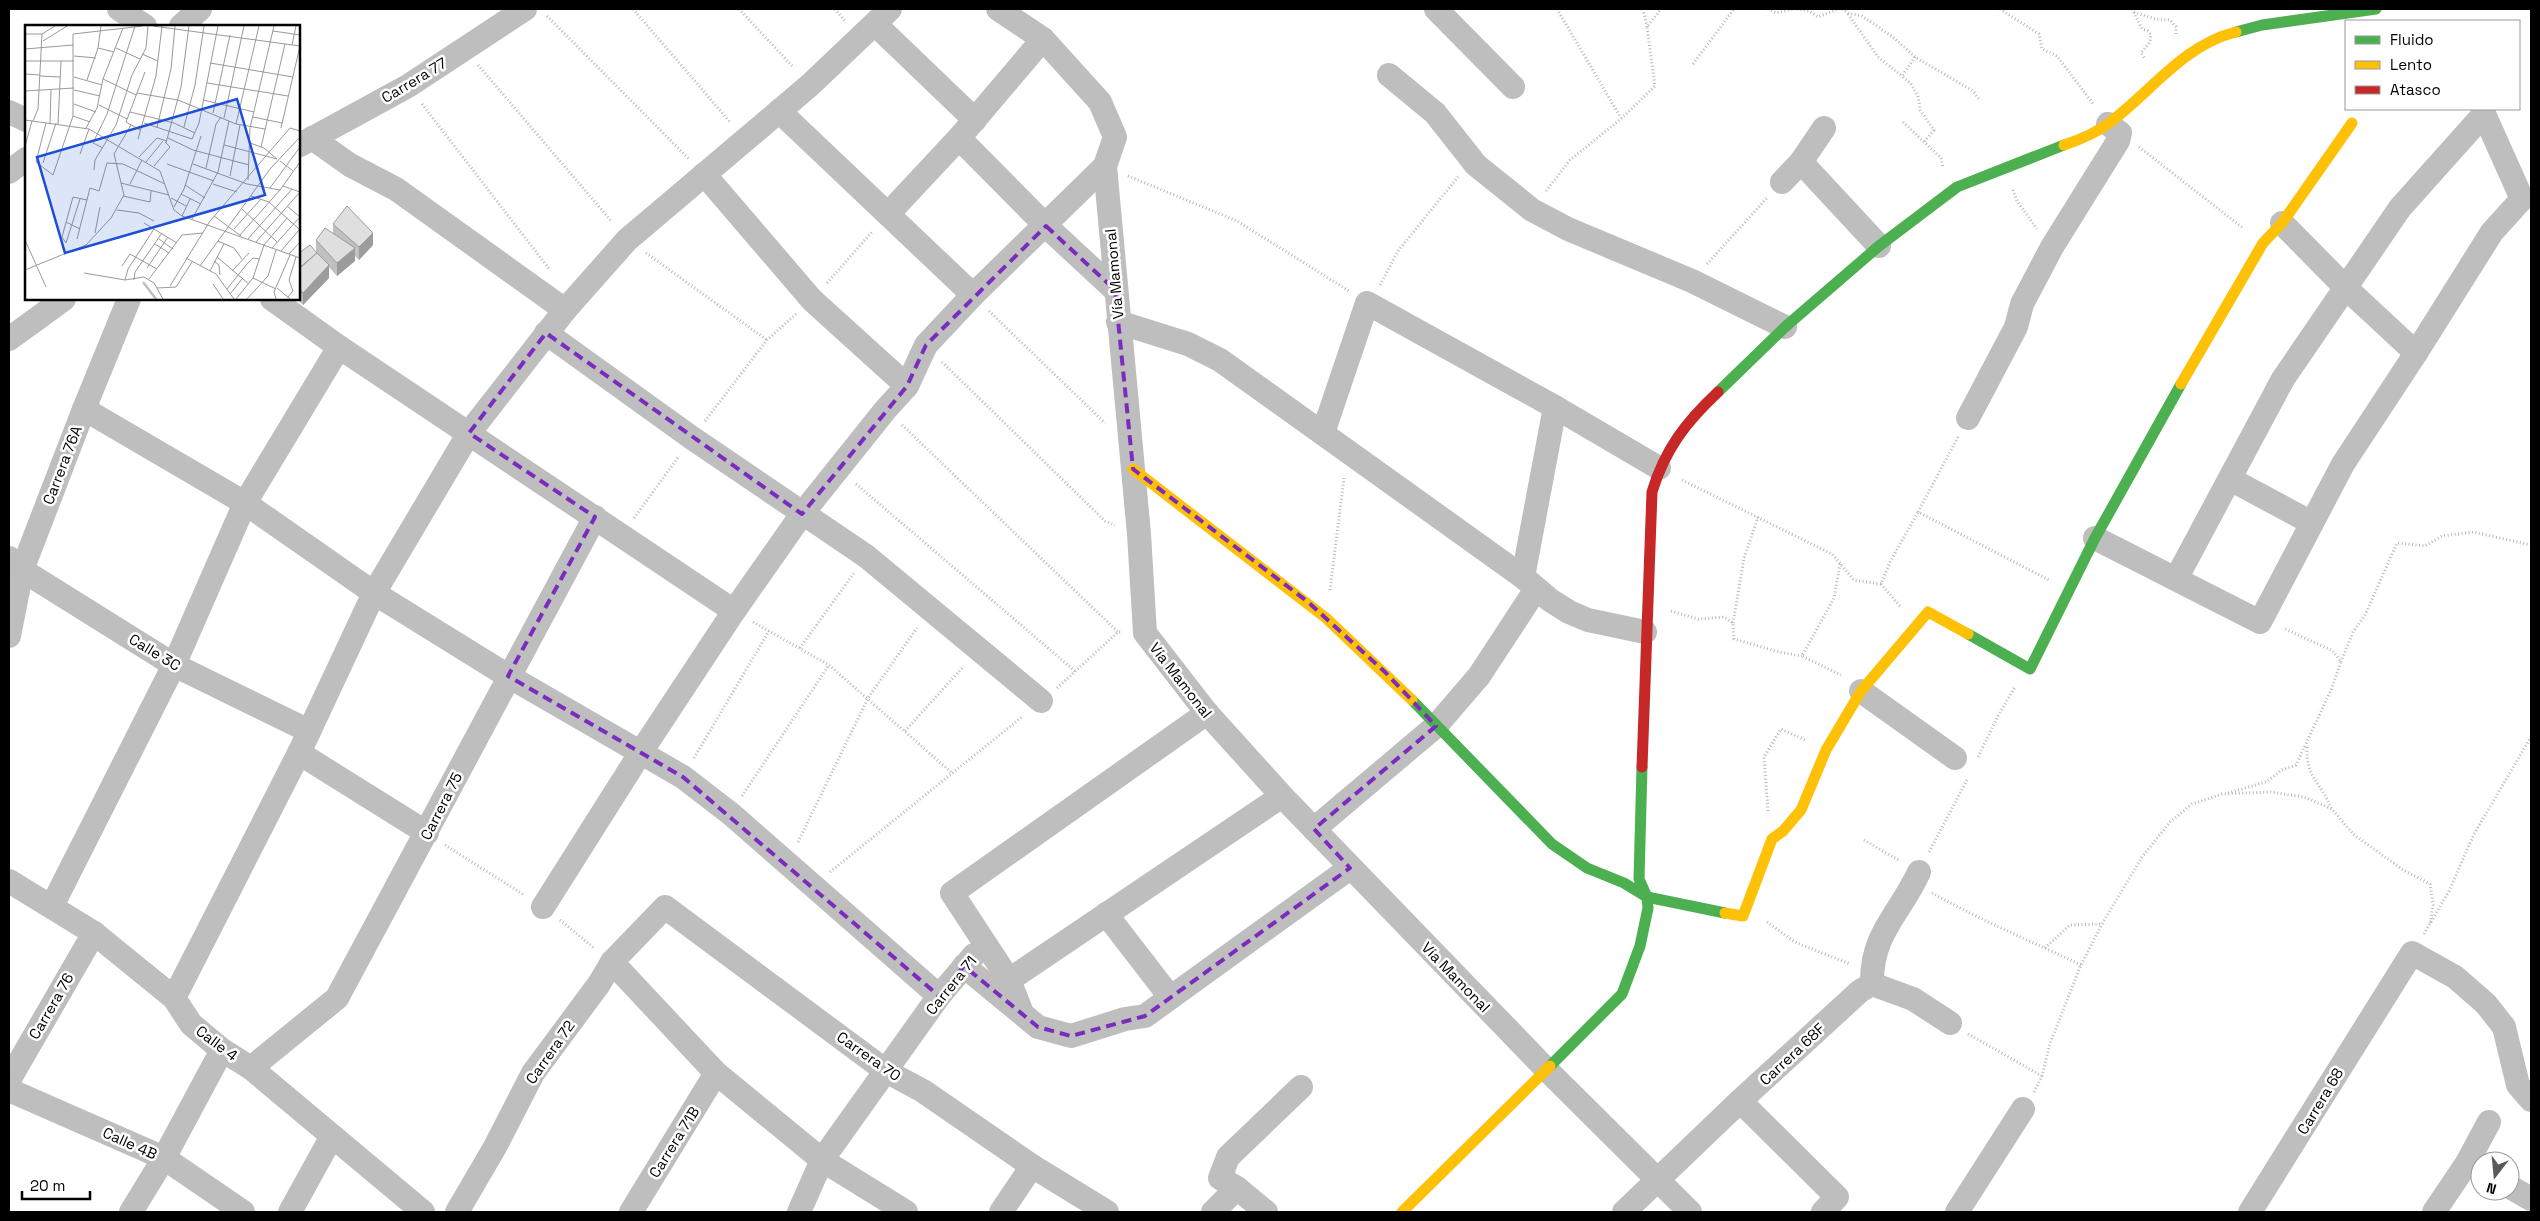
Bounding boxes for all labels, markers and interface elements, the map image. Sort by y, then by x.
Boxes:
legend [2345,20,2520,110]
inset map [25,25,300,300]
text: Fluido [2390,30,2434,49]
street label: Carrera 77 [378,53,450,107]
text: Lento [2390,55,2432,74]
text: Atasco [2390,80,2441,99]
street label: Vía Mamonal [1101,228,1127,320]
street label: Carrera 76A [38,422,86,507]
street label: Calle 3C [126,629,184,675]
street label: Vía Mamonal [1146,638,1216,722]
street label: Carrera 75 [416,769,466,843]
street label: Vía Mamonal [1418,938,1494,1016]
street label: Carrera 71 [921,952,981,1018]
street label: Carrera 76 [24,969,78,1043]
street label: Carrera 72 [521,1016,579,1088]
street label: Carrera 68F [1755,1019,1829,1089]
street label: Calle 4 [192,1021,242,1065]
street label: Carrera 70 [833,1027,905,1085]
street label: Carrera 68 [2293,1064,2347,1138]
street label: Carrera 71B [645,1103,703,1181]
street label: Calle 4B [100,1123,160,1163]
north arrow [2470,1151,2520,1201]
scale bar [22,1168,90,1200]
text: 20 m [30,1176,65,1195]
text: N [2484,1179,2498,1198]

